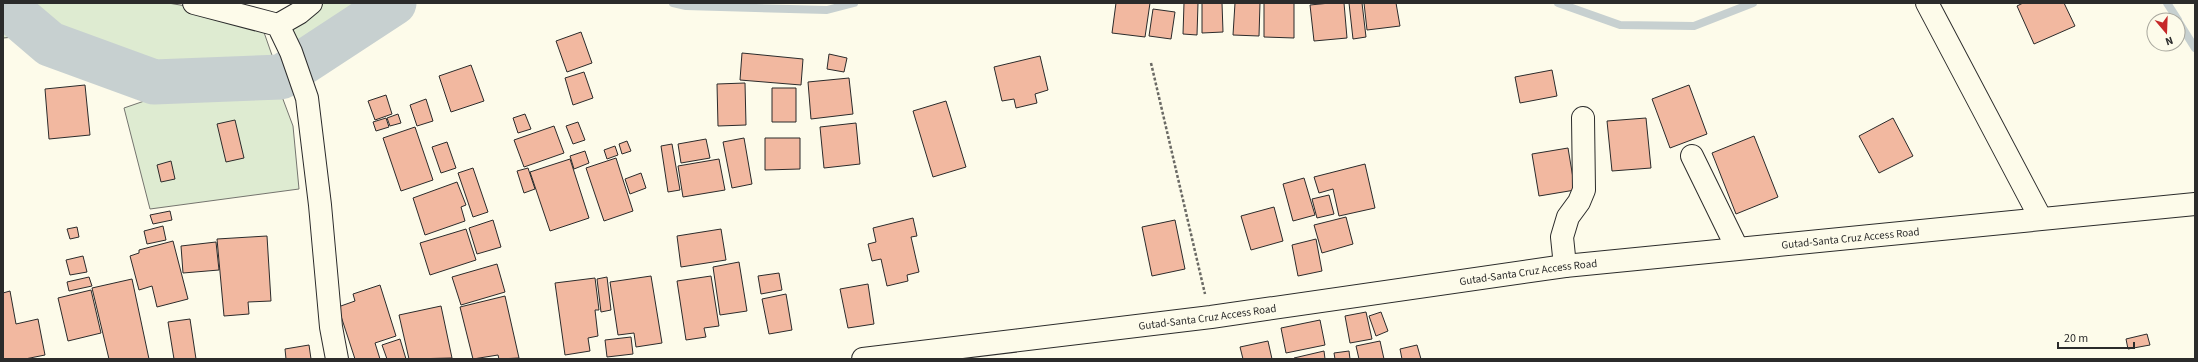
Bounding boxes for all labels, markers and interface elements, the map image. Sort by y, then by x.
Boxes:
north arrow [2146,12,2186,52]
text: N [2163,33,2175,49]
street label: Gutad-Santa Cruz Access Road [1781,224,1920,253]
street label: Gutad-Santa Cruz Access Road [1458,256,1598,289]
street label: Gutad-Santa Cruz Access Road [1138,301,1277,334]
scale bar [2058,324,2134,350]
text: 20 m [2064,330,2088,347]

